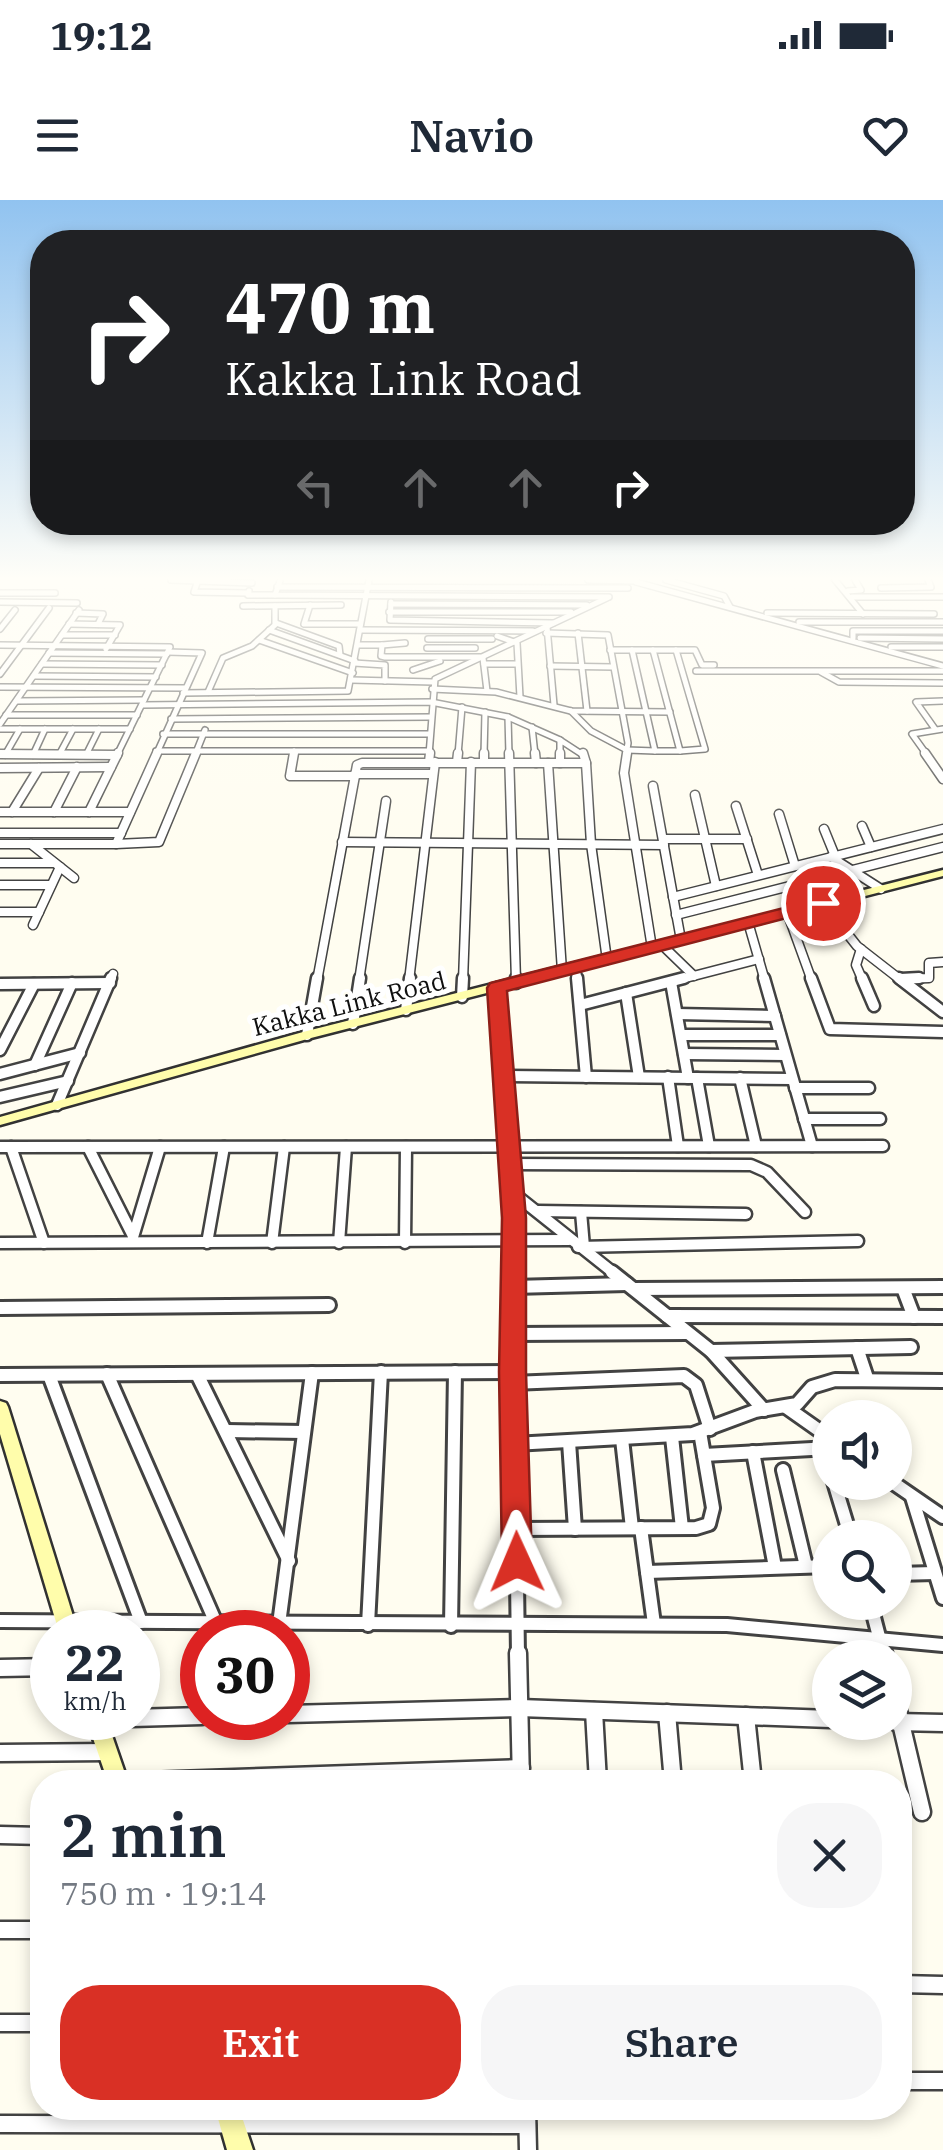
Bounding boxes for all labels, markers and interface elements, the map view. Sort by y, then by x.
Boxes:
text: 19:12 [50,11,153,60]
text: Navio [409,106,534,164]
icon: menu [30,108,85,163]
icon: heart [858,108,913,163]
text: 470 m [225,261,435,352]
icon: right [60,270,190,400]
text: Kakka Link Road [225,349,582,407]
icon: left [288,460,343,515]
icon: ahead [393,460,448,515]
icon: ahead [498,460,553,515]
icon: right [603,460,658,515]
pin [781,861,866,946]
icon: arrive [796,876,851,931]
street label: Kakka Link Road [249,963,449,1043]
map controls [812,1400,912,1740]
button: sound [812,1400,912,1500]
position arrow [465,1510,569,1614]
button: search [812,1520,912,1620]
speed limit sign: 30 [180,1610,310,1740]
text: 22 [65,1630,125,1695]
button: layers [812,1640,912,1740]
text: km/h [63,1684,127,1717]
text: 2 min [60,1795,227,1874]
button: close [777,1803,882,1908]
text: 750 m · 19:14 [60,1872,267,1914]
button: Exit [60,1985,461,2100]
button: Share [481,1985,882,2100]

